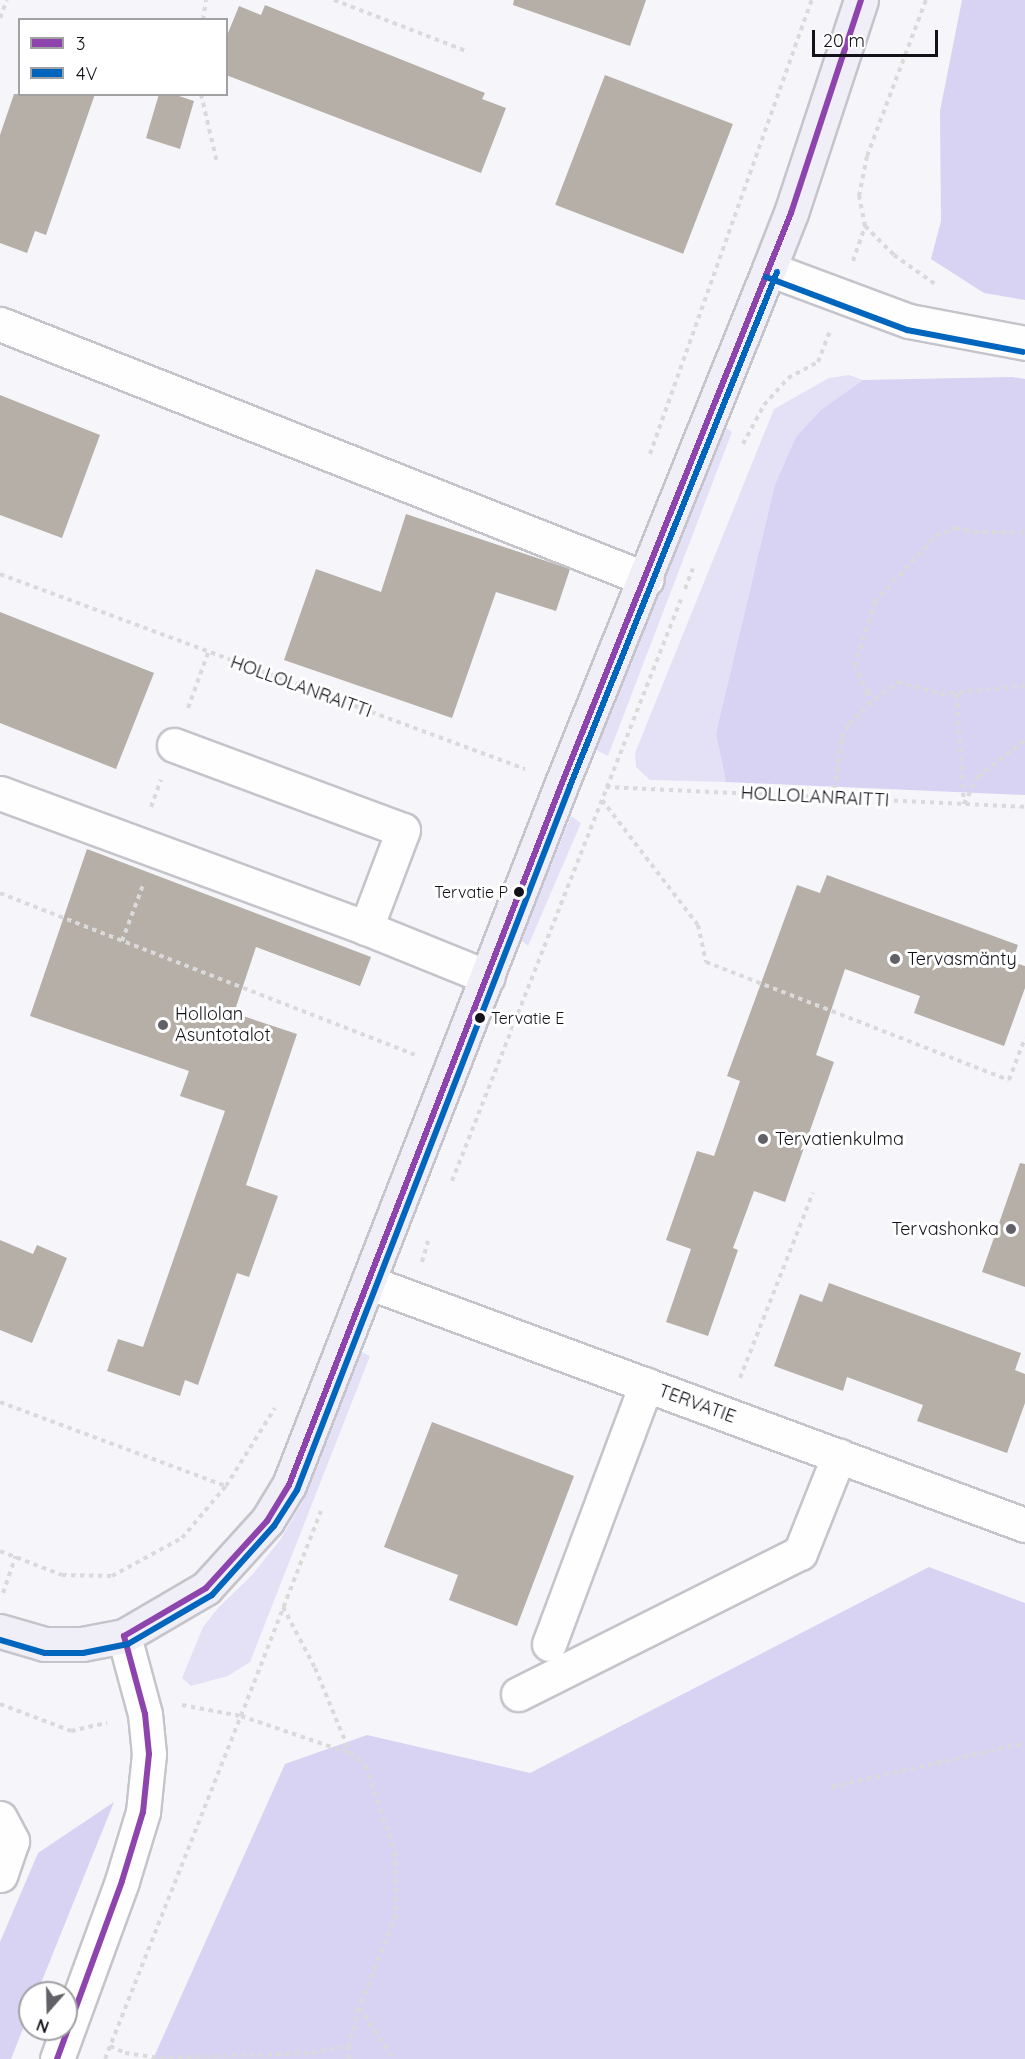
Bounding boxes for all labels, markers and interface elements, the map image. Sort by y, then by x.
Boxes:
legend [18,18,228,96]
scale bar [815,18,941,56]
text: 20 m [823,29,865,52]
text: 3 [76,32,85,55]
text: 4V [76,62,97,85]
street label: HOLLOLANRAITTI [227,651,375,723]
street label: HOLLOLANRAITTI [740,782,890,812]
place label: Tervatie P [434,882,508,902]
marker: Tervatie P [513,886,525,898]
place label: Tervasmänty [907,948,1017,970]
marker: Tervasmänty [888,952,902,966]
place label: Hollolan Asuntotalot [175,1004,271,1046]
place label: Tervatie E [491,1008,564,1028]
marker: Tervatie E [474,1012,486,1024]
marker: Hollolan Asuntotalot [156,1018,170,1032]
place label: Tervatienkulma [775,1128,904,1150]
marker: Tervatienkulma [756,1132,770,1146]
place label: Tervashonka [891,1218,999,1240]
marker: Tervashonka [1004,1222,1018,1236]
street label: TERVATIE [655,1380,739,1428]
north arrow [18,1981,78,2041]
text: N [34,2015,51,2037]

